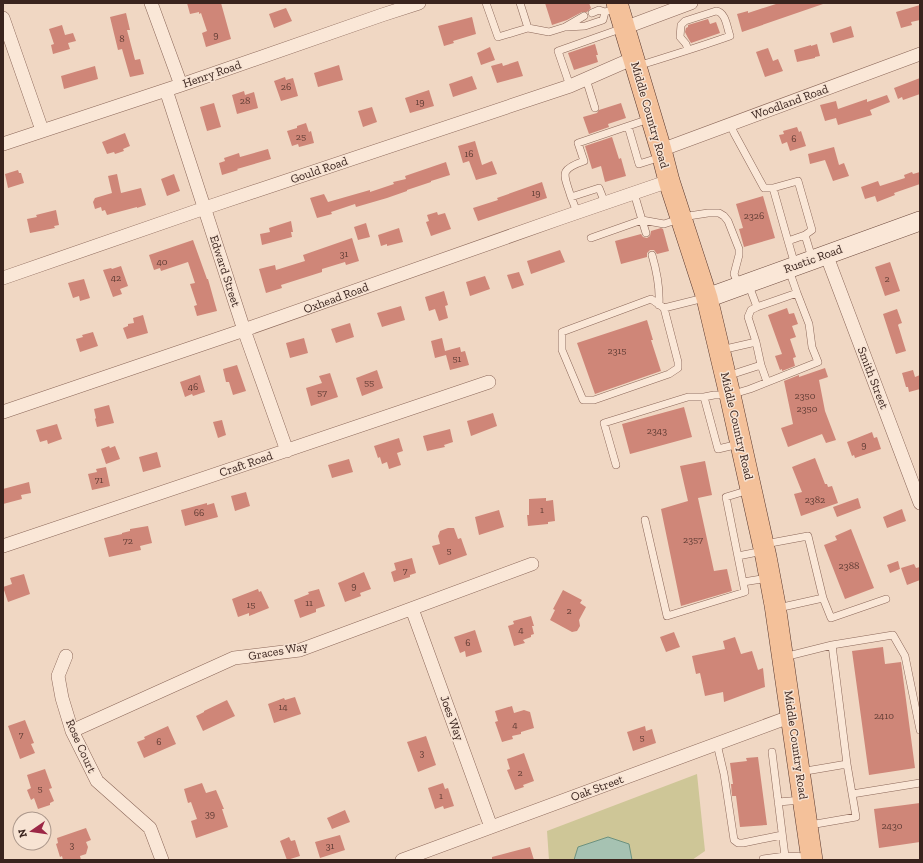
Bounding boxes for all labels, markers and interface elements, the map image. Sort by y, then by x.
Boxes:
house number: 9 [213,29,219,41]
house number: 8 [119,33,125,45]
street label: Henry Road [181,57,243,91]
street label: Middle Country Road [628,60,672,170]
house number: 26 [281,81,291,93]
street label: Woodland Road [750,82,831,122]
house number: 28 [240,95,250,107]
house number: 19 [415,96,425,108]
house number: 25 [296,131,306,143]
house number: 6 [791,133,797,145]
house number: 16 [464,148,474,160]
street label: Gould Road [289,154,350,186]
house number: 19 [531,187,541,199]
house number: 2326 [744,210,764,222]
street label: Edward Street [207,233,243,309]
street label: Rustic Road [782,242,845,276]
house number: 31 [340,248,349,260]
house number: 40 [156,256,168,268]
house number: 42 [111,272,121,284]
house number: 2 [884,273,890,285]
street label: Oxhead Road [302,280,371,316]
house number: 2315 [607,345,627,357]
street label: Smith Street [855,345,891,412]
house number: 51 [453,353,462,365]
street label: Middle Country Road [718,371,756,482]
house number: 55 [364,377,374,389]
house number: 46 [188,381,198,393]
house number: 57 [317,387,327,399]
house number: 2350 [795,390,816,402]
house number: 2350 [797,403,818,415]
house number: 2343 [647,425,667,437]
house number: 9 [861,439,867,451]
street label: Craft Road [218,448,275,480]
house number: 71 [95,474,103,486]
house number: 2382 [805,494,825,506]
house number: 1 [540,504,544,516]
house number: 66 [194,507,204,519]
house number: 2357 [683,534,703,546]
house number: 72 [123,535,133,547]
house number: 5 [446,545,452,557]
house number: 2388 [839,560,859,572]
house number: 7 [403,565,408,577]
house number: 9 [351,580,357,592]
house number: 11 [305,597,313,609]
house number: 15 [247,599,255,611]
house number: 2 [566,605,572,617]
house number: 4 [518,624,524,636]
house number: 6 [465,637,471,649]
street label: Graces Way [247,639,310,663]
street label: Middle Country Road [781,690,811,801]
street label: Joes Way [437,694,467,743]
house number: 14 [278,701,288,713]
house number: 2410 [874,710,894,722]
street label: Rose Court [63,717,99,775]
house number: 4 [512,719,518,731]
house number: 7 [19,729,24,741]
house number: 5 [639,732,645,744]
house number: 6 [156,736,162,748]
house number: 3 [420,747,425,759]
house number: 2 [517,767,523,779]
street label: Oak Street [569,772,626,804]
house number: 5 [37,783,43,795]
house number: 1 [439,790,443,802]
house number: 39 [205,808,215,820]
north arrow [12,811,52,851]
house number: 2430 [881,820,903,832]
text: N [15,827,30,839]
house number: 3 [70,839,75,851]
house number: 31 [326,840,335,852]

